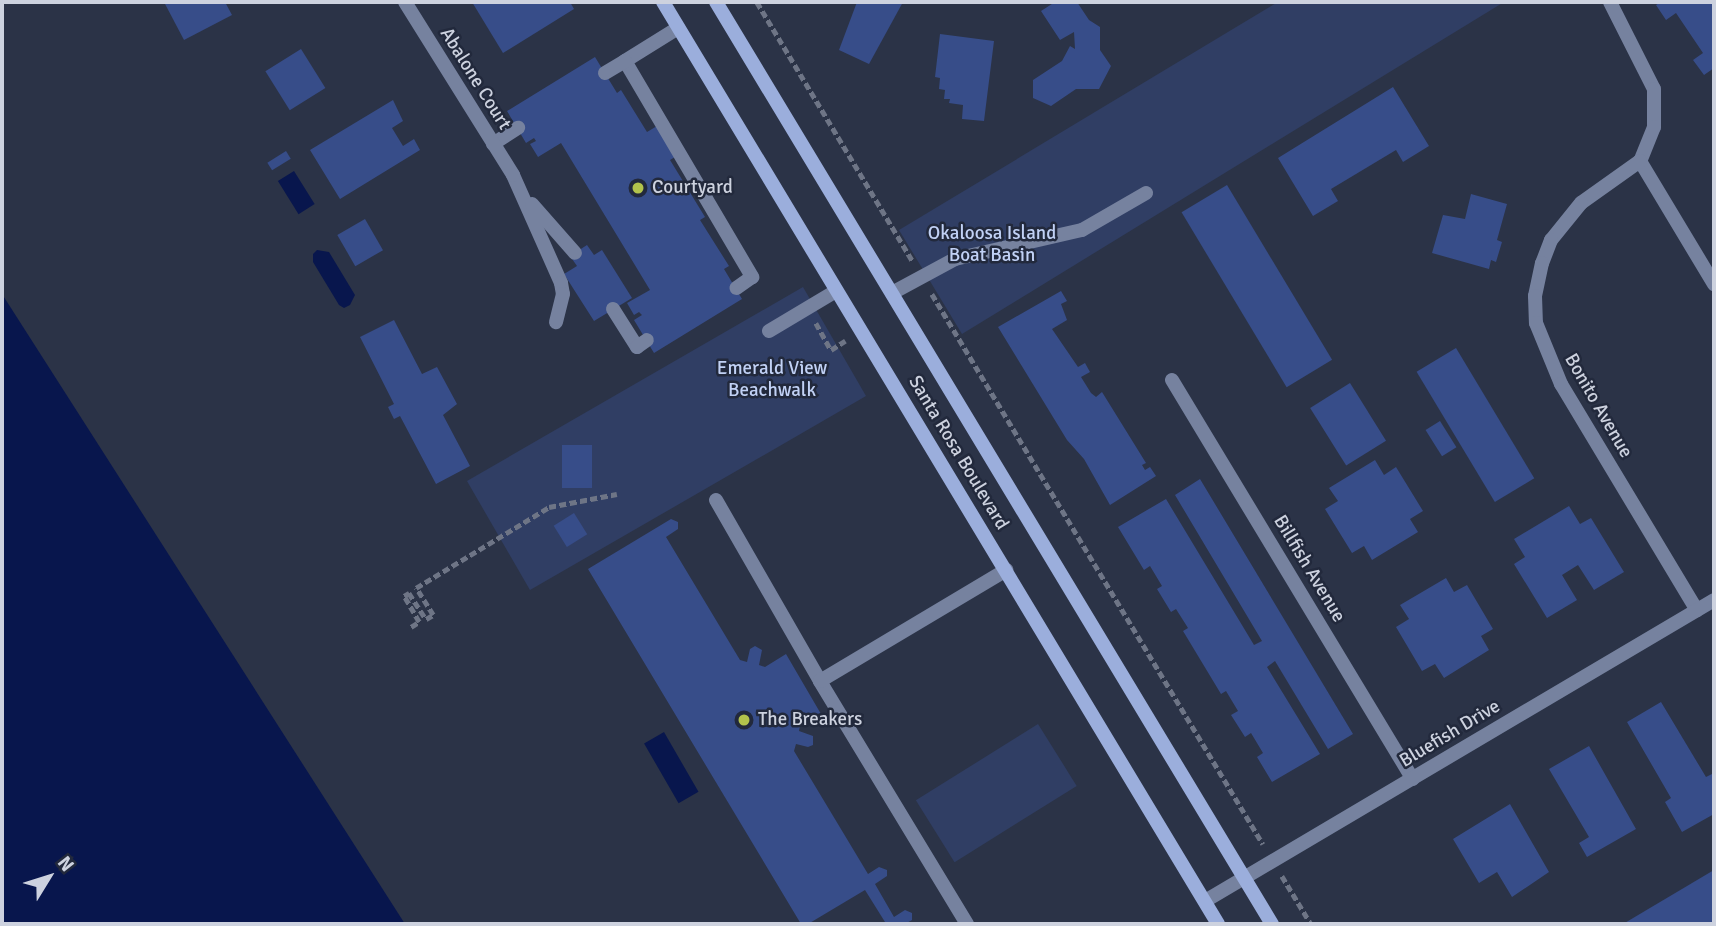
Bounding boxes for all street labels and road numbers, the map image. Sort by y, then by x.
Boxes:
street label: Abalone Court [435,24,515,134]
street label: Bonito Avenue [1559,350,1637,462]
street label: Santa Rosa Boulevard [903,372,1013,534]
street label: Billfish Avenue [1268,511,1350,627]
street label: Bluefish Drive [1396,695,1504,773]

